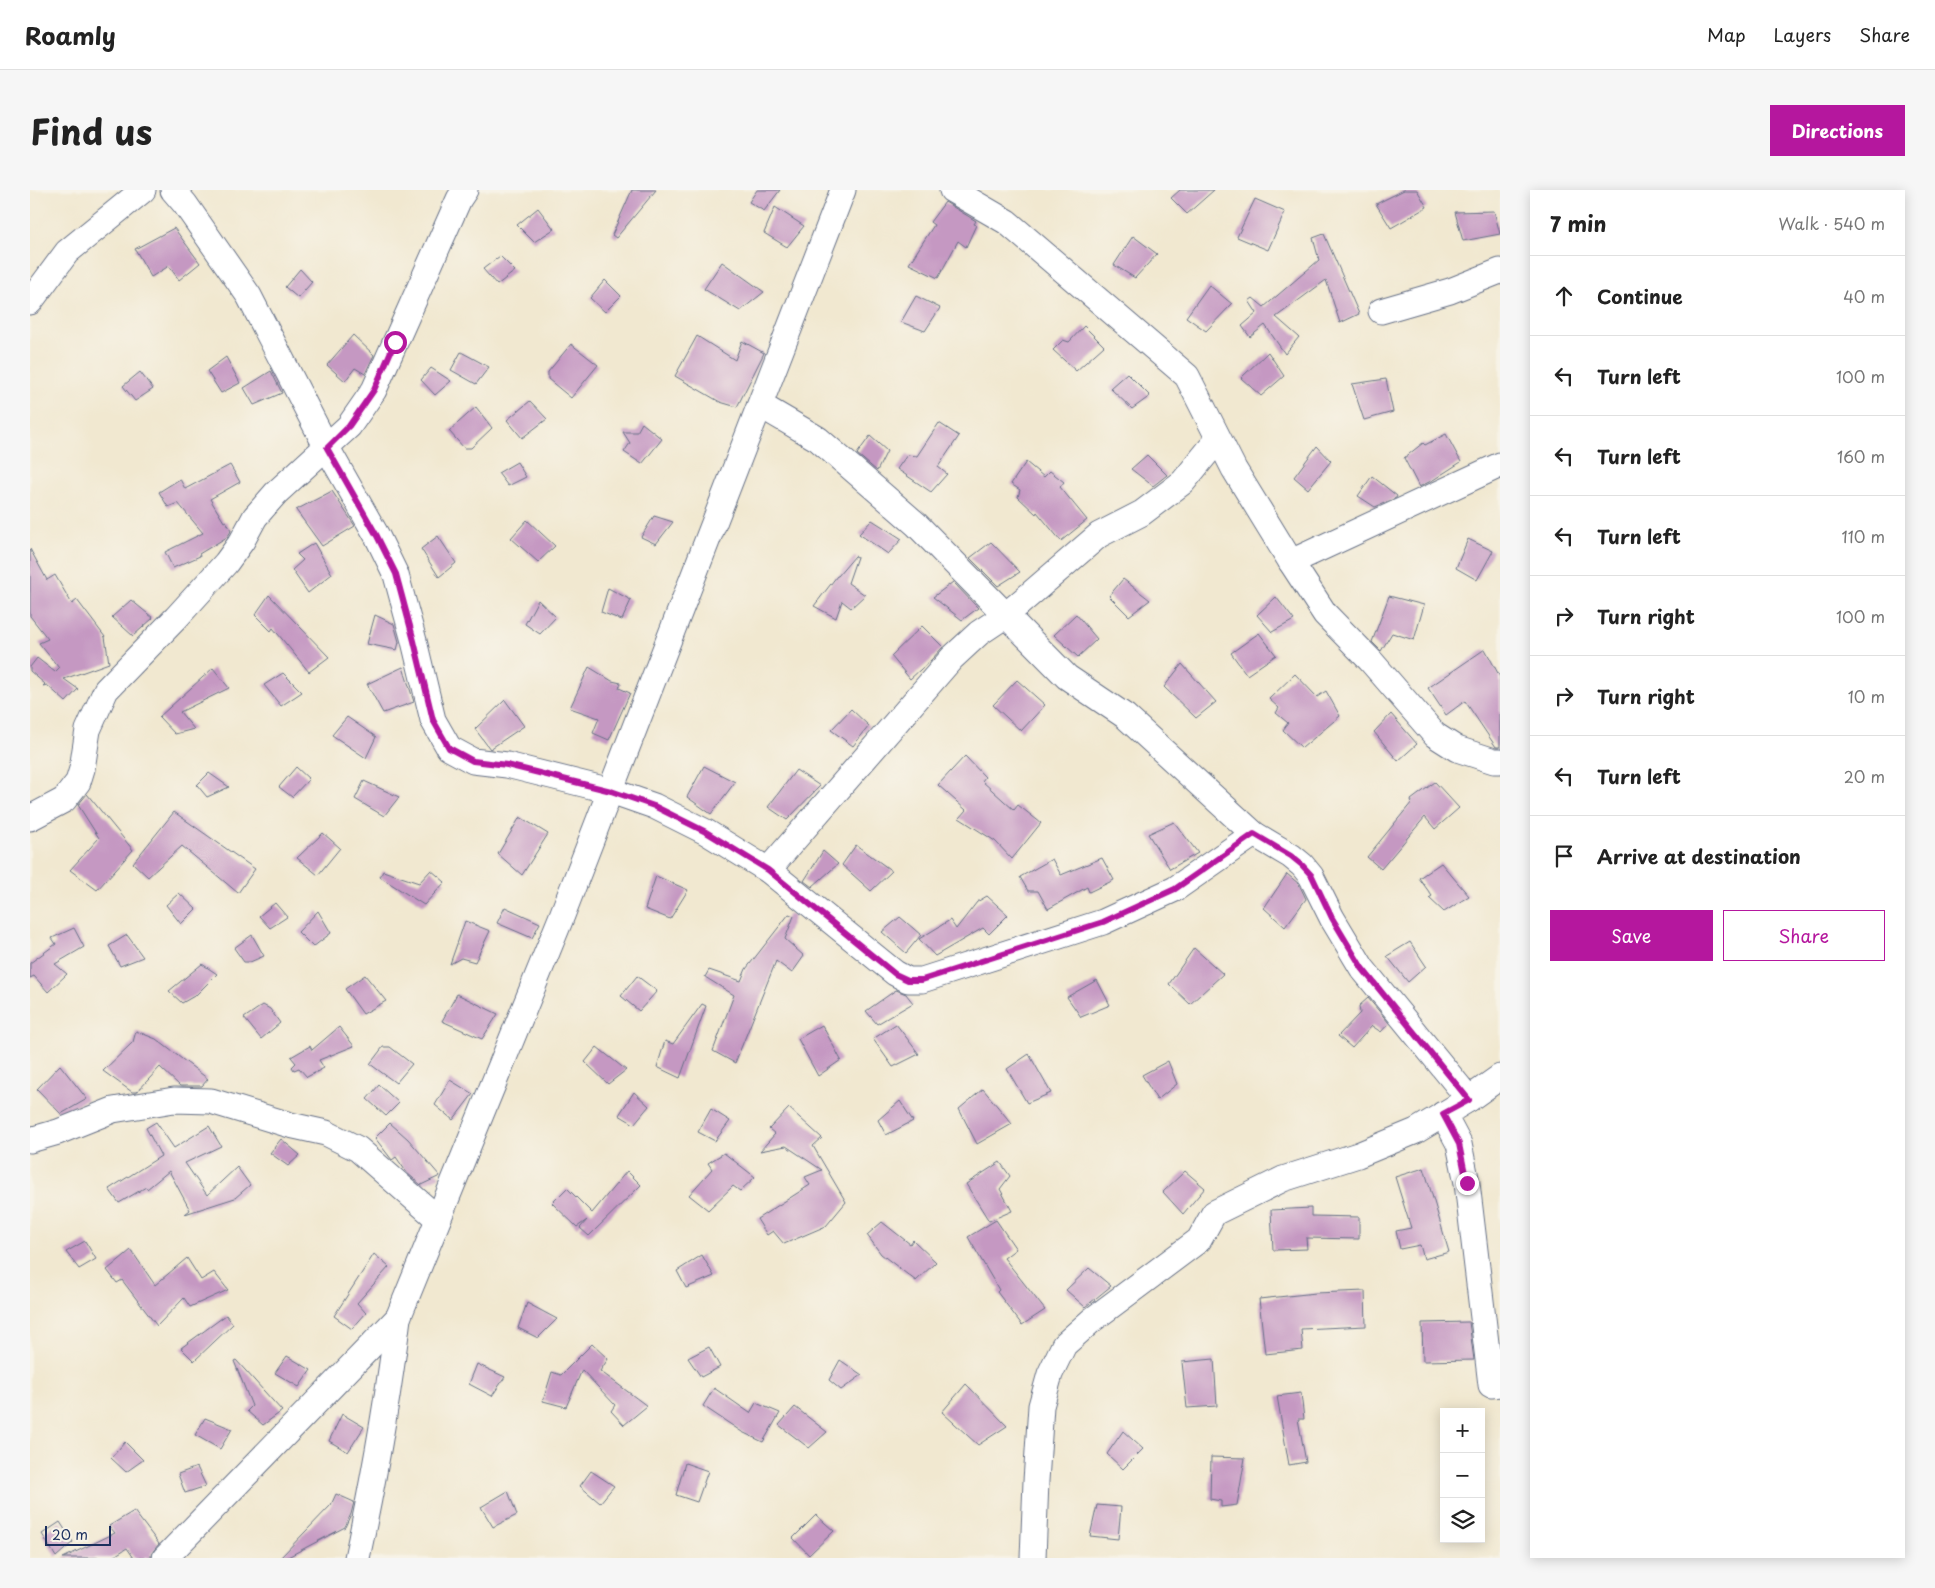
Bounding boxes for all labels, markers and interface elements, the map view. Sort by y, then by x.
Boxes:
text: Roamly [25,17,116,53]
text: Map [1707,21,1746,48]
text: Layers [1774,21,1831,48]
text: Share [1859,21,1910,48]
text: Find us [30,104,152,157]
button: Directions [1770,105,1905,156]
text: 7 min [1550,207,1606,239]
text: Walk · 540 m [1779,211,1885,235]
icon: ahead [1550,282,1578,310]
text: Continue [1597,282,1683,310]
text: 40 m [1843,284,1885,308]
route start [384,331,407,354]
icon: left [1550,362,1578,390]
text: Turn left [1597,362,1681,390]
text: 100 m [1836,364,1885,388]
icon: left [1550,442,1578,470]
text: Turn left [1597,442,1681,470]
text: 160 m [1837,444,1885,468]
icon: left [1550,522,1578,550]
text: Turn left [1597,522,1681,550]
text: 110 m [1842,524,1885,548]
icon: right [1550,602,1578,630]
text: Turn right [1597,602,1695,630]
text: 100 m [1836,604,1885,628]
icon: right [1550,682,1578,710]
text: Turn right [1597,682,1695,710]
text: 10 m [1848,684,1885,708]
icon: left [1550,762,1578,790]
text: Turn left [1597,762,1681,790]
text: 20 m [1844,764,1885,788]
icon: arrive [1550,842,1578,870]
text: Arrive at destination [1597,842,1801,870]
button: Save [1550,910,1713,961]
button: Share [1723,910,1885,961]
route end [1456,1172,1479,1195]
map controls [1440,1408,1485,1543]
button: + [1440,1408,1485,1453]
button: − [1440,1453,1485,1498]
button: layers [1440,1498,1485,1543]
scale bar [45,1523,111,1546]
text: 20 m [52,1524,88,1545]

